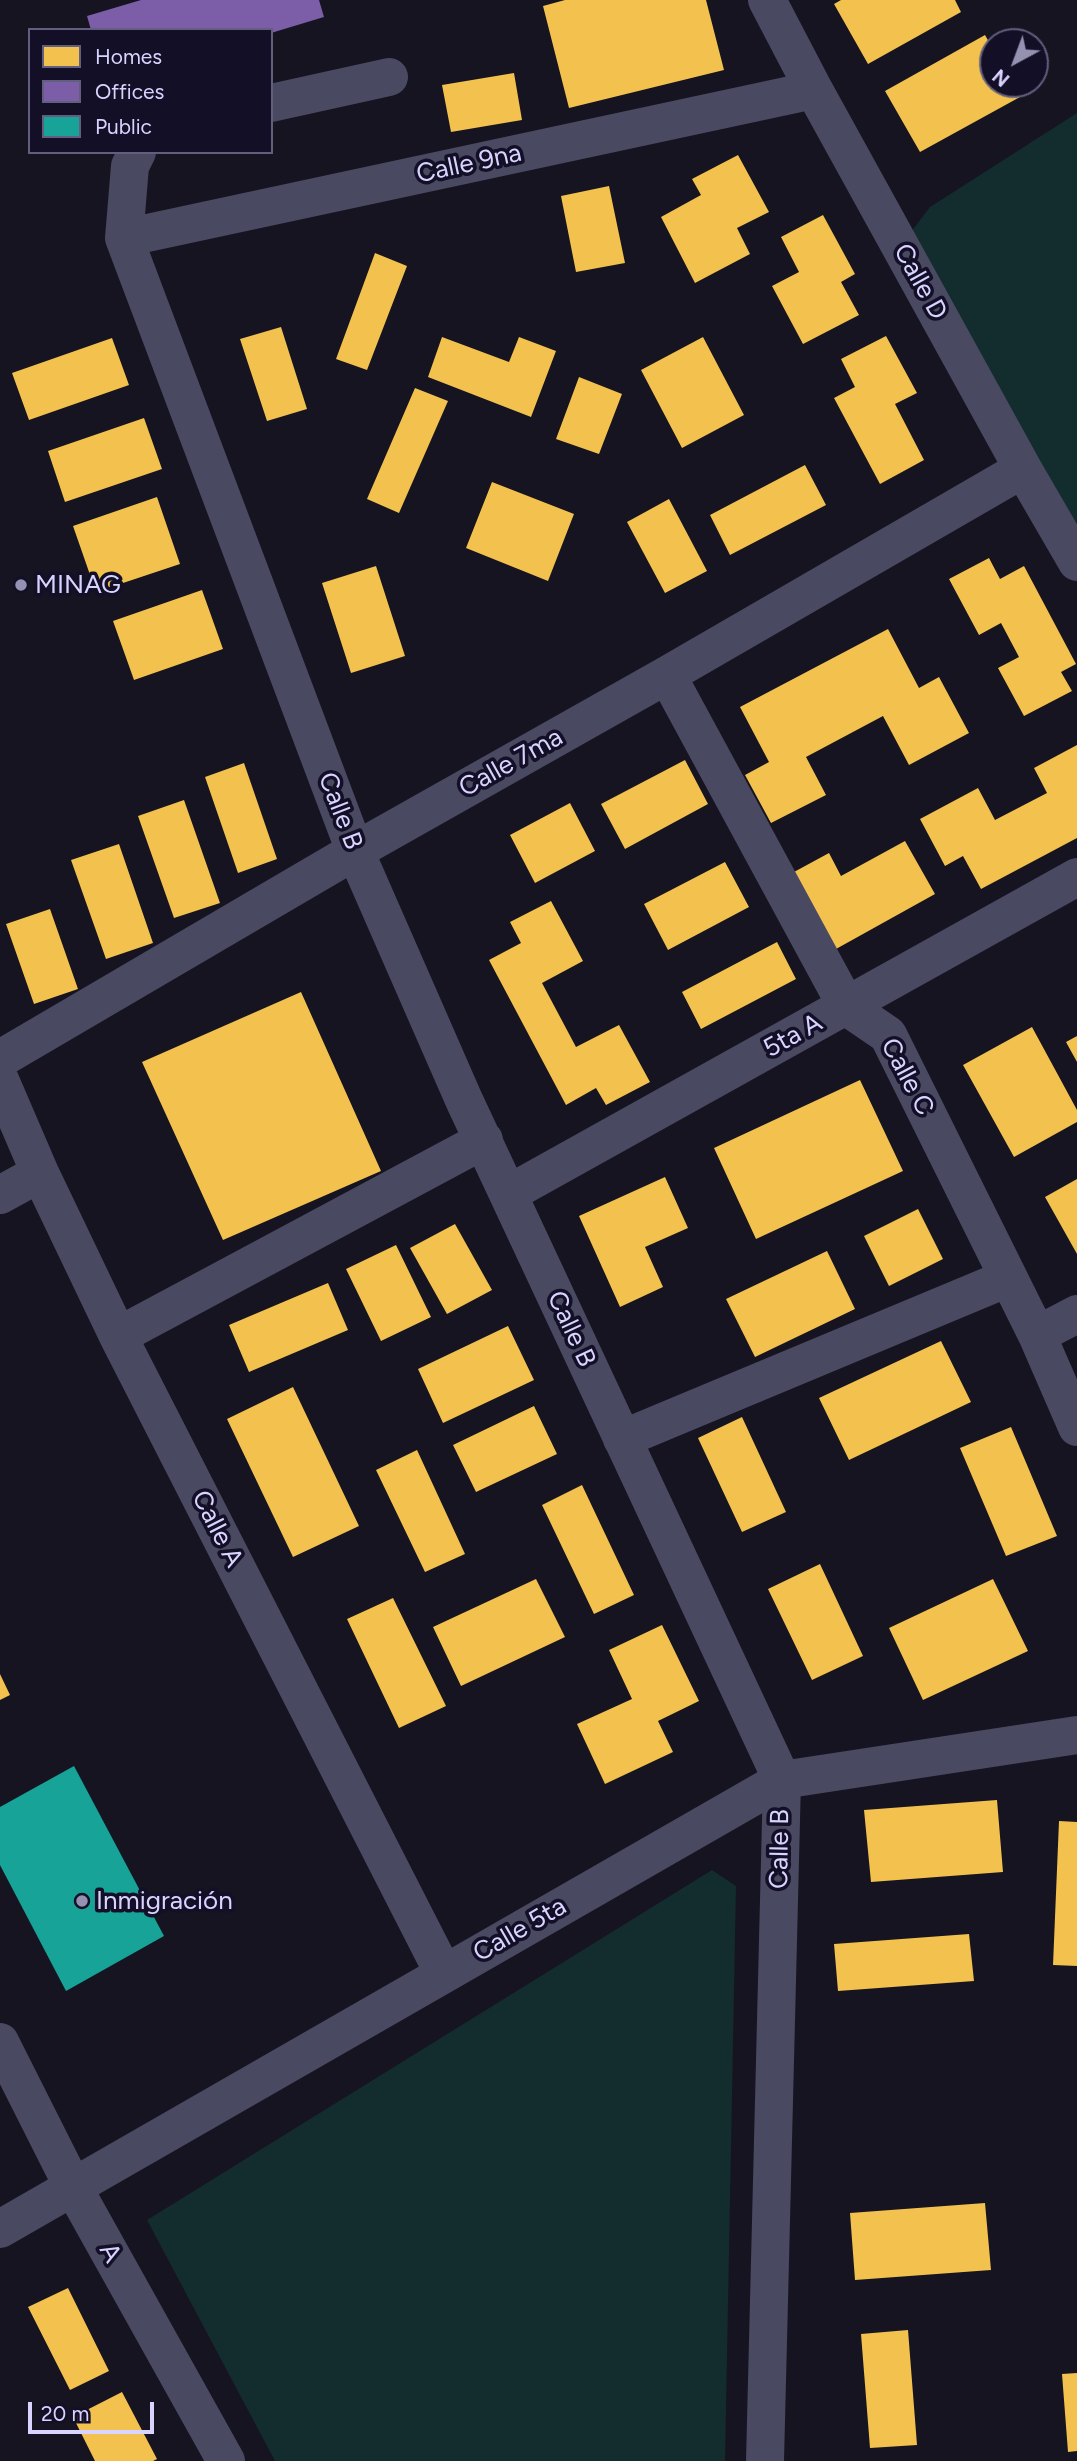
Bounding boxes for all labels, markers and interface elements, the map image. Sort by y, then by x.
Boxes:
legend [28,28,273,154]
north arrow [979,28,1049,98]
text: Homes [95,44,162,69]
text: N [988,64,1014,91]
text: Offices [95,79,164,104]
text: Public [95,114,152,139]
street label: Calle 9na [414,138,524,190]
street label: Calle D [886,239,954,325]
place label: MINAG [35,569,121,601]
marker: MINAG [13,577,29,593]
street label: Calle 7ma [454,722,568,804]
street label: Calle B [311,768,369,854]
street label: 5ta A [758,1007,828,1065]
street label: Calle C [874,1033,940,1121]
street label: Calle B [540,1286,602,1372]
street label: Calle A [185,1486,249,1572]
street label: Calle B [764,1809,796,1889]
place label: Inmigración [96,1885,233,1917]
street label: Calle 5ta [468,1891,572,1969]
marker: Inmigración [74,1893,90,1909]
street label: A [92,2238,128,2268]
scale bar [32,2388,158,2432]
text: 20 m [41,2401,89,2426]

